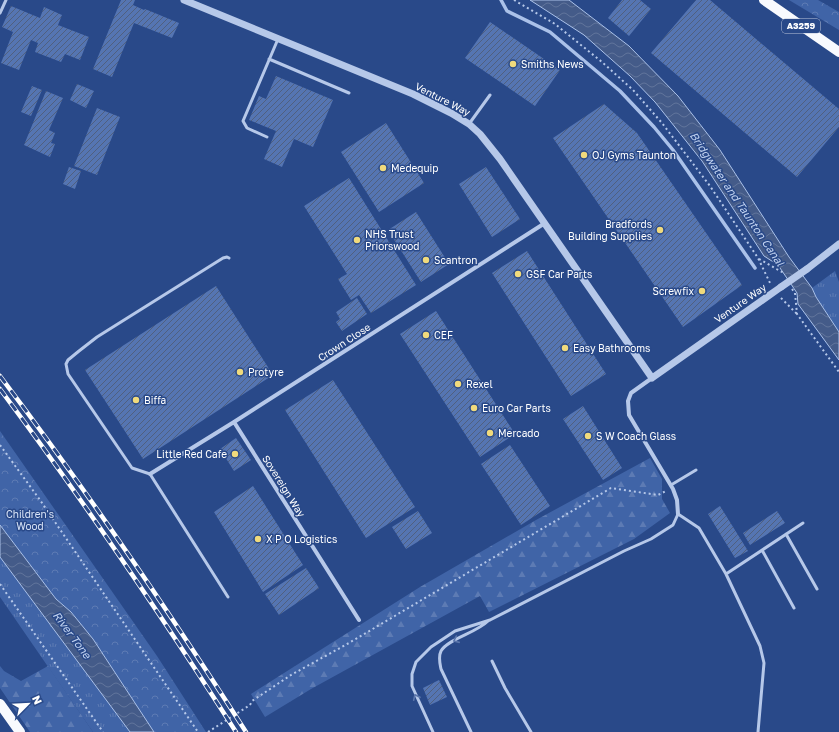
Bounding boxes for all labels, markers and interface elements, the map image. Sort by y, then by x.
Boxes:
road number: A3259 [782,19,820,33]
place label: Smiths News [521,58,584,70]
marker: Smiths News [508,59,518,69]
street label: Venture Way [413,80,473,118]
water label: Bridgwater and Taunton Canal [687,129,788,269]
place label: OJ Gyms Taunton [592,149,676,161]
marker: OJ Gyms Taunton [579,150,589,160]
place label: Medequip [391,162,438,174]
marker: Medequip [378,163,388,173]
place label: Bradfords Building Supplies [568,218,652,242]
marker: Bradfords Building Supplies [655,225,665,235]
place label: NHS Trust Priorswood [365,228,419,252]
marker: NHS Trust Priorswood [352,235,362,245]
place label: Scantron [434,254,478,266]
marker: Scantron [421,255,431,265]
place label: GSF Car Parts [526,268,592,280]
marker: GSF Car Parts [513,269,523,279]
street label: Venture Way [712,281,768,325]
place label: Screwfix [653,285,694,297]
marker: Screwfix [697,286,707,296]
street label: Crown Close [315,320,373,363]
place label: CEF [434,329,453,341]
marker: CEF [421,330,431,340]
place label: Easy Bathrooms [573,342,650,354]
marker: Easy Bathrooms [560,343,570,353]
place label: Protyre [248,366,284,378]
marker: Protyre [235,367,245,377]
place label: Rexel [466,378,493,390]
marker: Rexel [453,379,463,389]
place label: Biffa [144,394,166,406]
marker: Biffa [131,395,141,405]
place label: Euro Car Parts [482,402,551,414]
marker: Euro Car Parts [469,403,479,413]
place label: Mercado [498,427,539,439]
marker: Mercado [485,428,495,438]
place label: S W Coach Glass [596,430,676,442]
marker: S W Coach Glass [583,431,593,441]
place label: Little Red Cafe [156,448,227,460]
marker: Little Red Cafe [230,449,240,459]
street label: Sovereign Way [260,453,308,520]
park label: Children's Wood [6,508,54,532]
place label: X P O Logistics [266,533,337,545]
marker: X P O Logistics [253,534,263,544]
water label: River Tone [51,609,95,662]
one-way arrow [453,635,461,643]
north arrow [8,684,48,724]
text: N [30,693,45,706]
one-way arrow [413,693,421,701]

